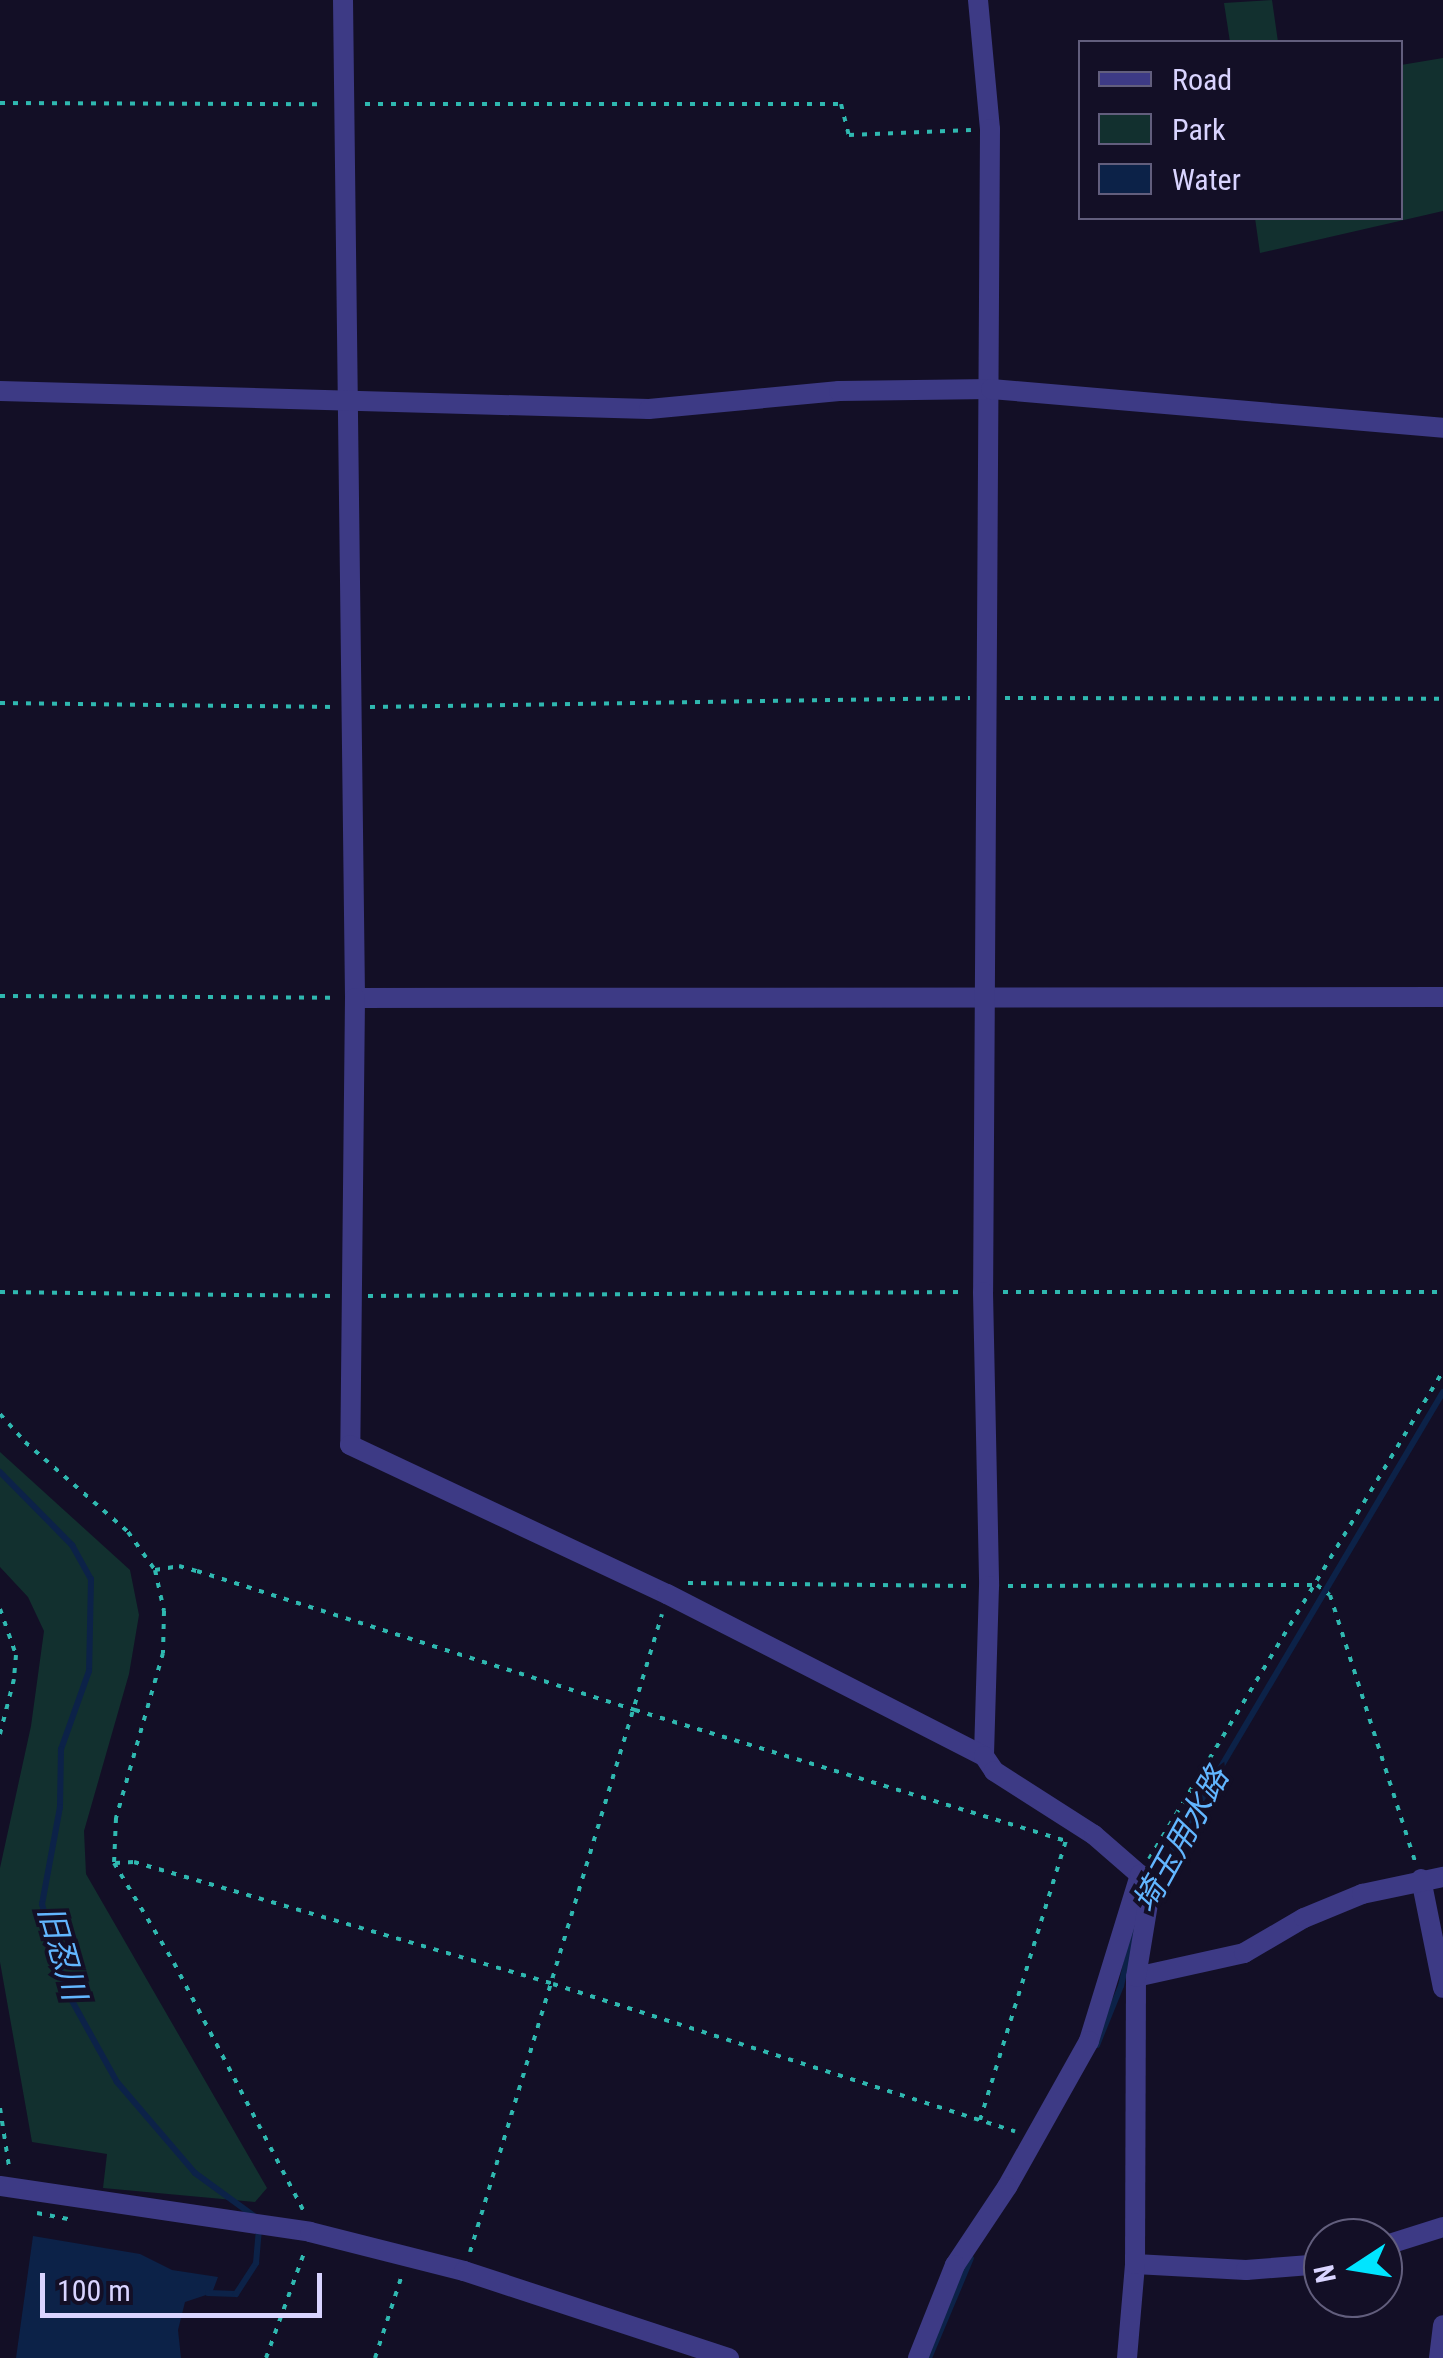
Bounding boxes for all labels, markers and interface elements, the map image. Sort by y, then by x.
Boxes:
legend [1078,40,1403,220]
text: Road [1172,62,1232,97]
text: Park [1172,112,1226,147]
text: Water [1172,162,1241,197]
water label: 埼玉用水路 [1125,1761,1237,1919]
water label: 旧忍川 [30,1902,94,2004]
north arrow [1303,2218,1403,2318]
scale bar [45,2253,328,2315]
text: N [1307,2262,1343,2286]
text: 100 m [57,2273,131,2308]

